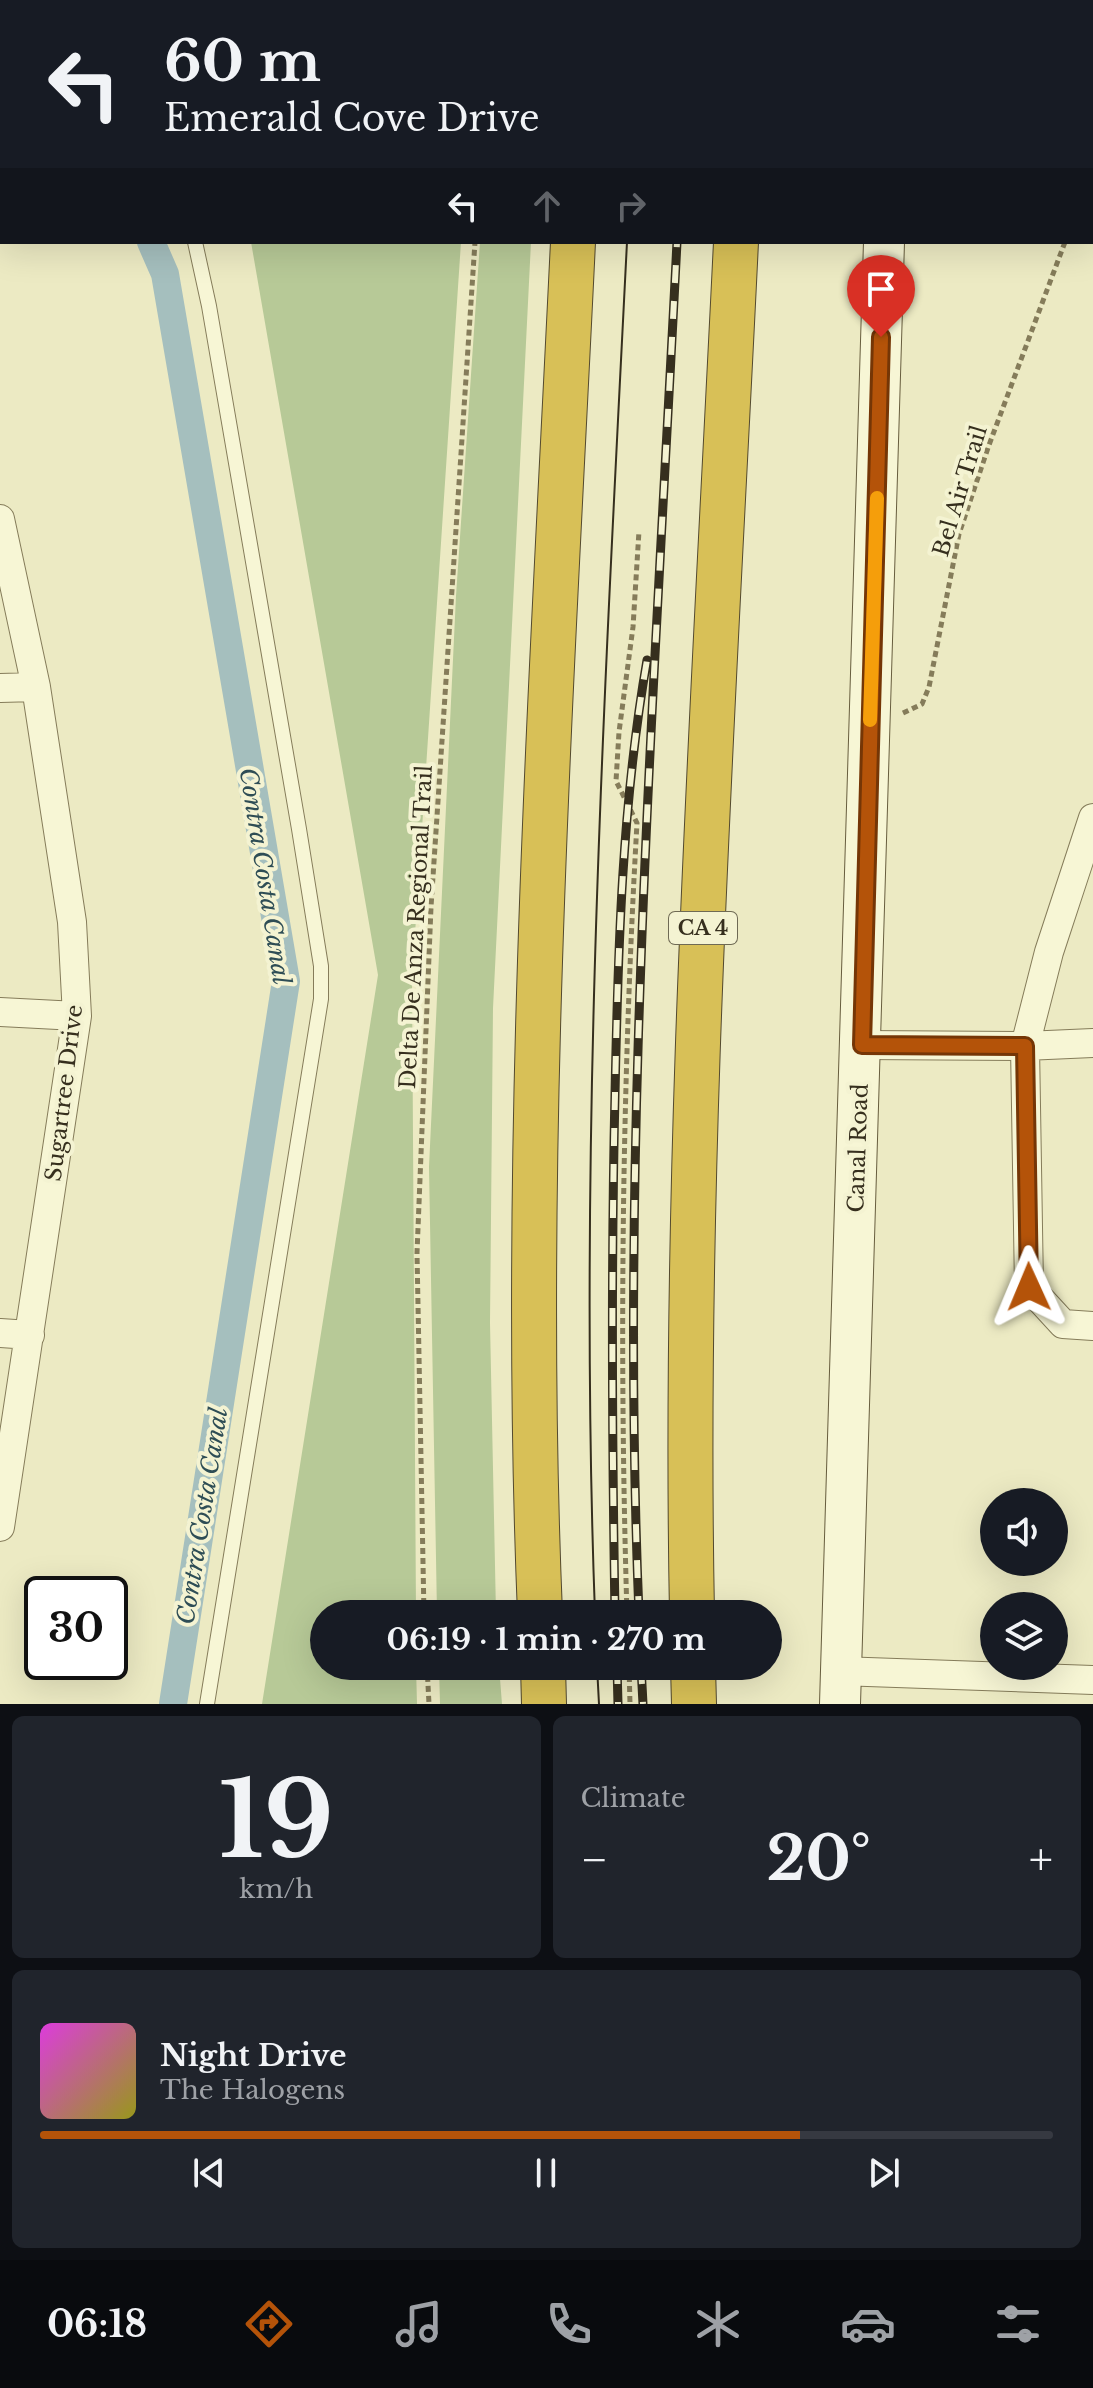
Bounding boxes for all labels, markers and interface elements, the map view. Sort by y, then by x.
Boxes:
text: 60 m [164,27,321,96]
icon: left [32,32,136,136]
text: Emerald Cove Drive [164,96,540,141]
icon: left [441,184,485,228]
icon: ahead [525,184,569,228]
icon: right [609,184,653,228]
pin [847,255,915,337]
icon: arrive [859,267,903,311]
street label: Bel Air Trail [927,422,993,560]
street label: Delta De Anza Regional Trail [394,764,438,1090]
water label: Contra Costa Canal [234,766,297,987]
road number: CA 4 [669,912,737,944]
street label: Sugartree Drive [40,1003,88,1183]
street label: Canal Road [842,1083,874,1213]
position arrow [987,1245,1071,1329]
water label: Contra Costa Canal [171,1405,234,1626]
map controls [980,1488,1068,1680]
button: sound [980,1488,1068,1576]
speed limit sign: 30 [24,1576,128,1680]
button: layers [980,1592,1068,1680]
text: 06:19 · 1 min · 270 m [386,1621,706,1658]
text: 19 [219,1756,334,1885]
text: Climate [581,1782,686,1814]
text: 20° [766,1822,871,1896]
text: − [581,1832,608,1887]
text: + [1029,1832,1053,1887]
text: km/h [239,1873,313,1905]
text: Night Drive [160,2037,346,2074]
text: The Halogens [160,2074,345,2106]
icon: previous [187,2151,231,2195]
icon: pause [524,2151,568,2195]
icon: next [862,2151,906,2195]
icon: directions [241,2296,297,2352]
icon: music [391,2296,447,2352]
icon: phone [541,2296,597,2352]
icon: climate [690,2296,746,2352]
icon: car [840,2296,896,2352]
icon: filters [990,2296,1046,2352]
text: 06:18 [47,2302,147,2347]

